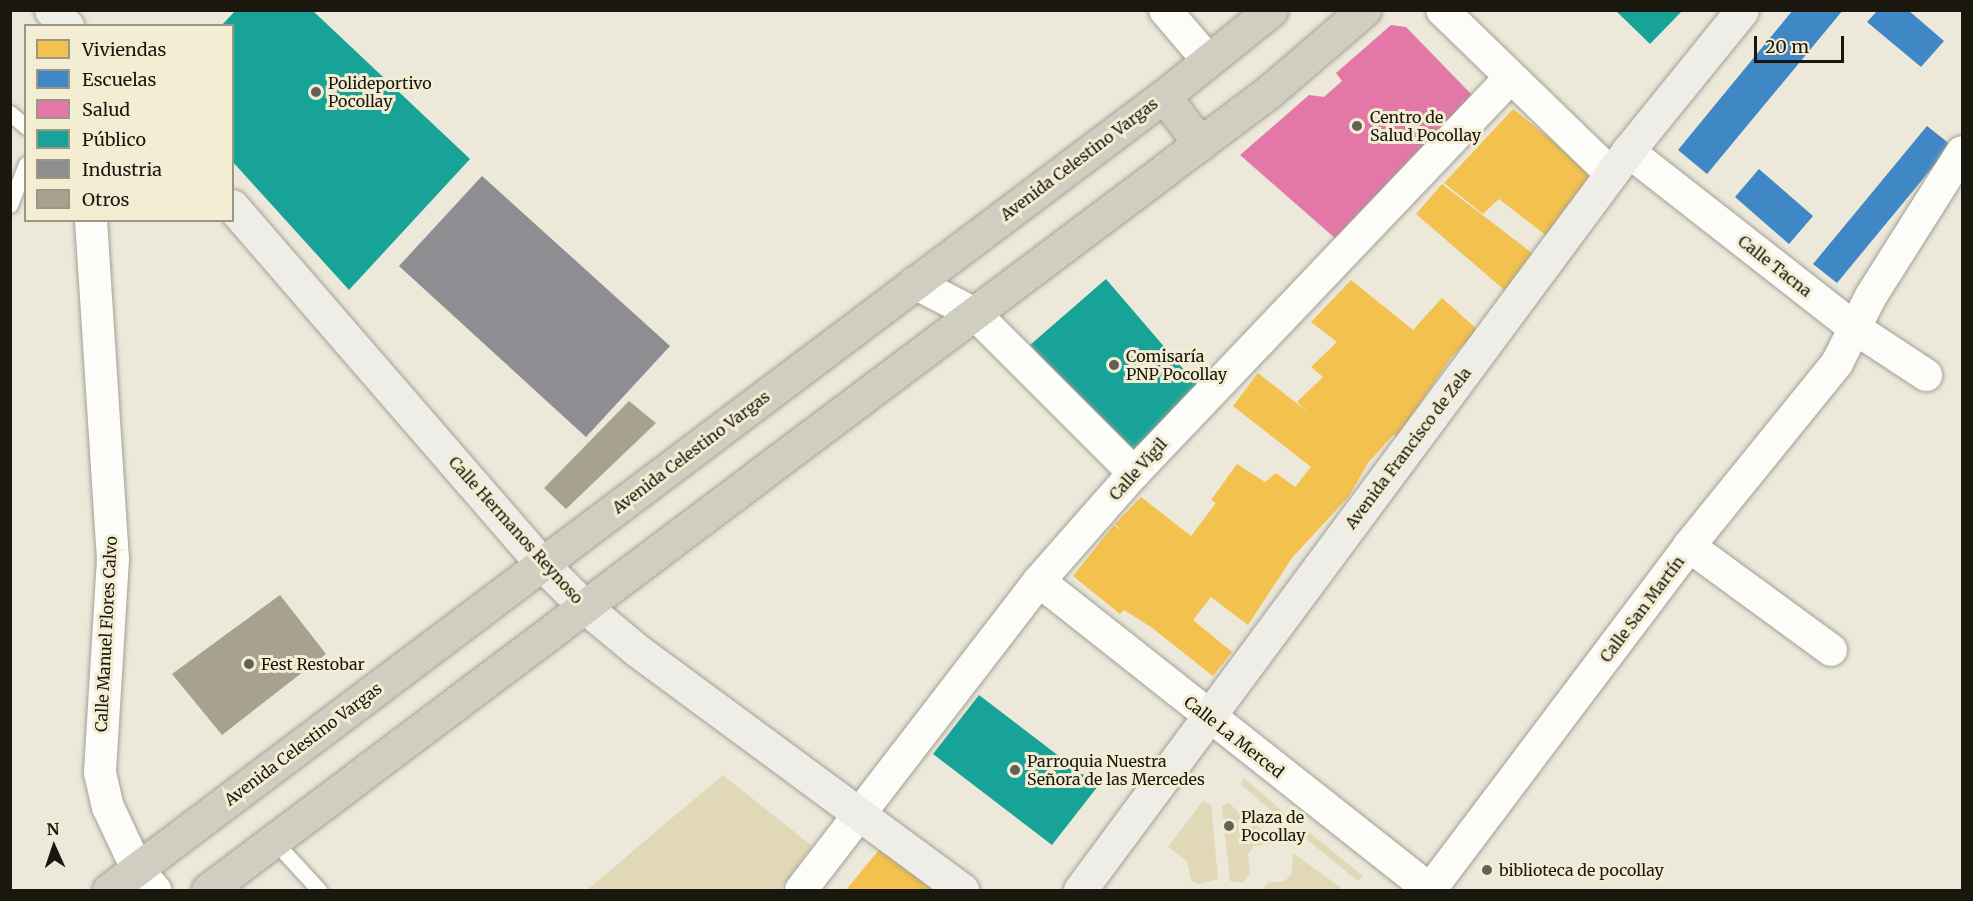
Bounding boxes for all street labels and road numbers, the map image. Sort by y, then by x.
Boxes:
street label: Avenida Celestino Vargas [997,94,1161,224]
street label: Calle Tacna [1734,231,1816,301]
street label: Avenida Francisco de Zela [1341,363,1475,533]
street label: Avenida Celestino Vargas [609,387,773,517]
street label: Calle Vigil [1105,434,1171,504]
street label: Calle Hermanos Reynoso [445,452,587,608]
street label: Calle Manuel Flores Calvo [91,536,121,732]
street label: Calle San Martín [1596,552,1688,666]
street label: Avenida Celestino Vargas [221,679,385,809]
street label: Calle La Merced [1180,692,1288,782]

